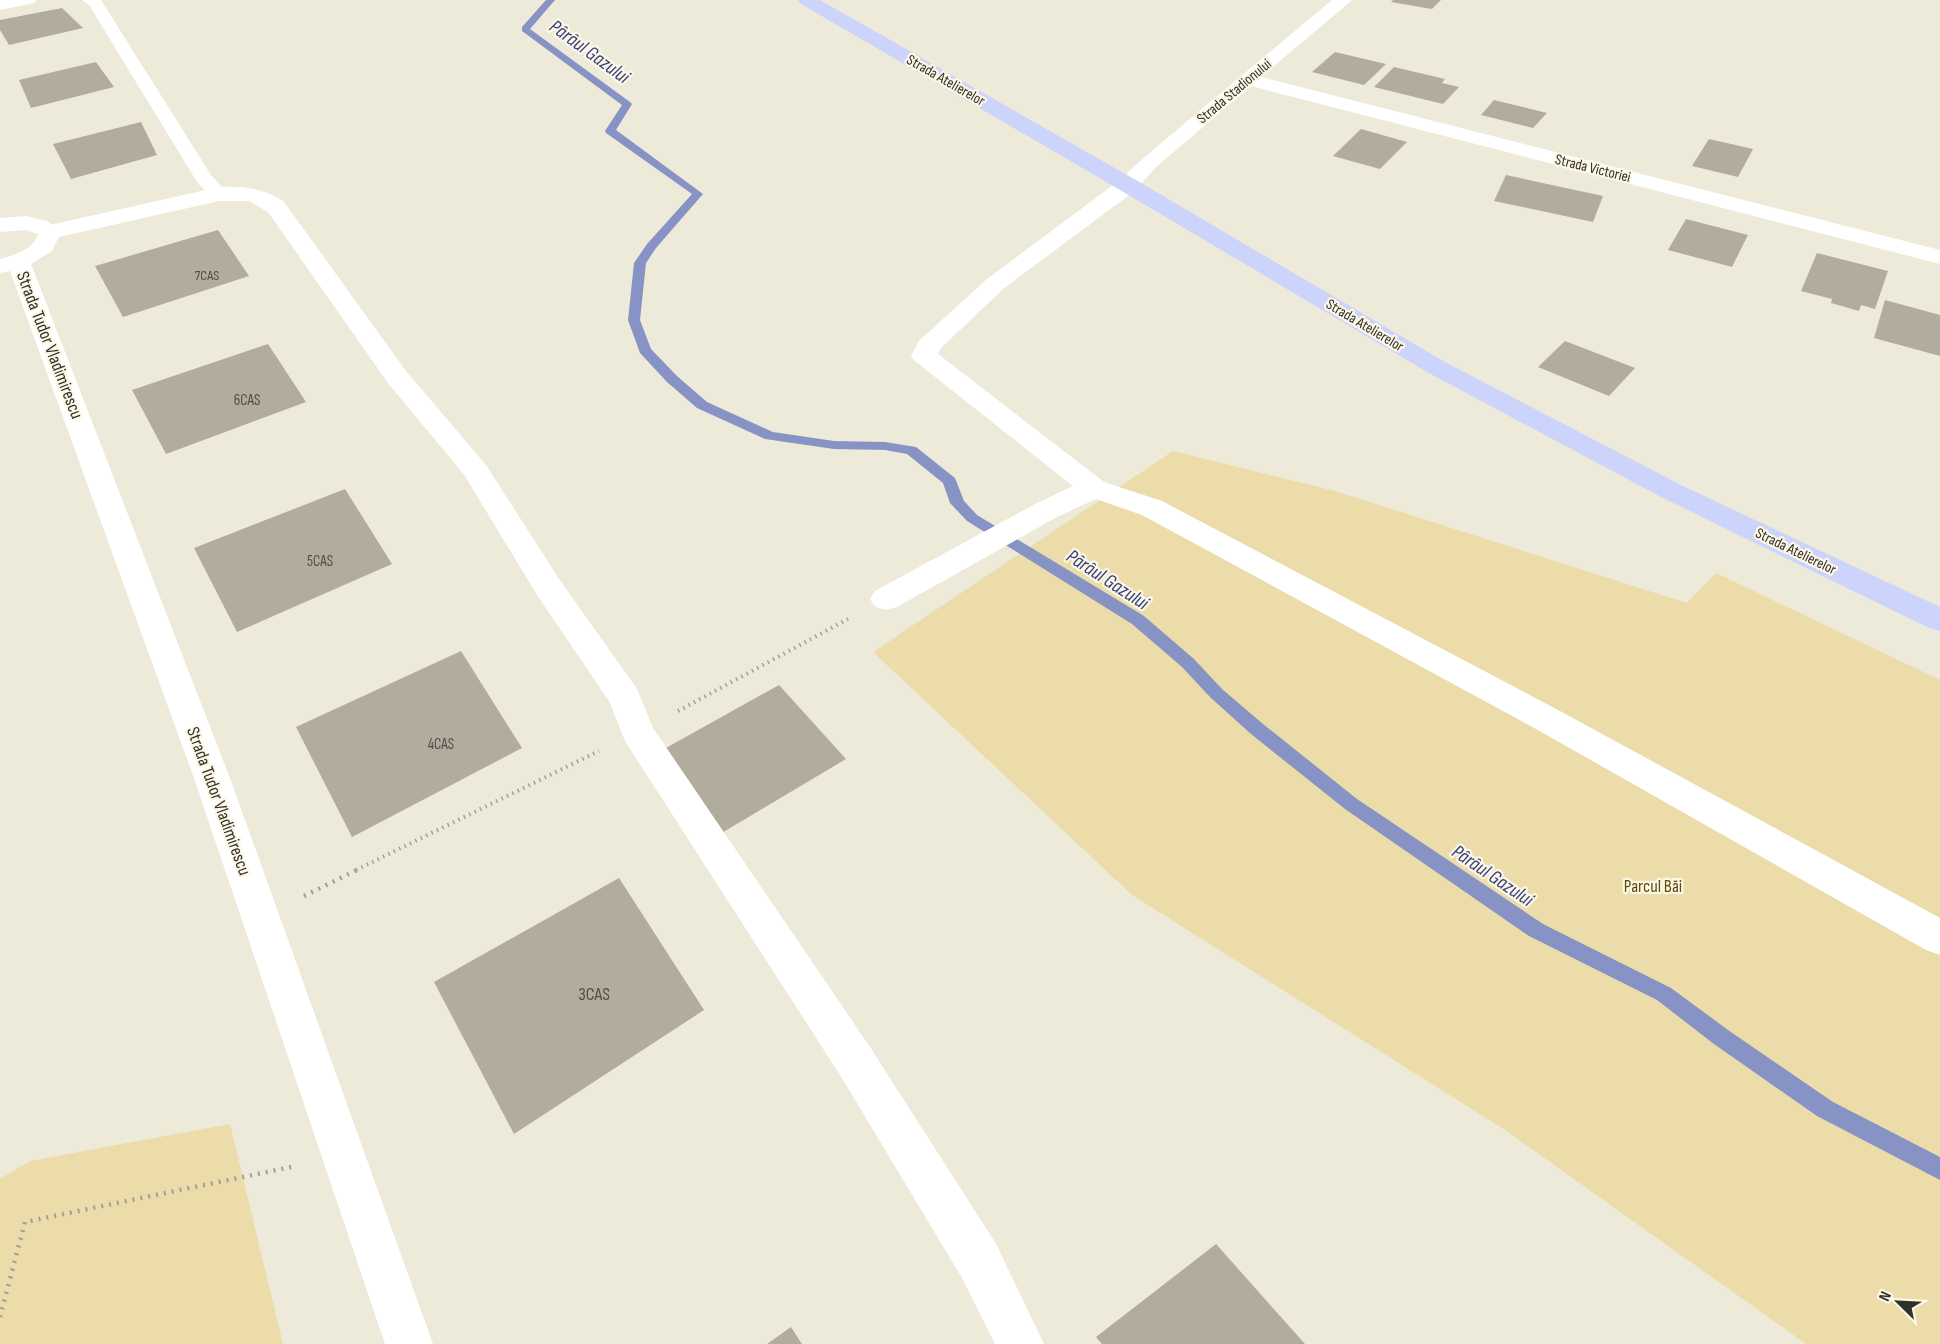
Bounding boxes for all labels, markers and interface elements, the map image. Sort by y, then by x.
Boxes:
water label: Pârâul Gazului [545,15,635,90]
street label: Strada Atelierelor [903,50,989,111]
street label: Strada Stadionului [1193,54,1276,128]
street label: Strada Victoriei [1553,150,1633,187]
house number: 7CAS [195,267,219,284]
street label: Strada Tudor Vladimirescu [12,268,87,422]
street label: Strada Atelierelor [1322,295,1408,356]
house number: 6CAS [234,391,260,410]
street label: Strada Atelierelor [1752,524,1840,579]
water label: Pârâul Gazului [1062,544,1154,616]
house number: 5CAS [307,552,333,571]
street label: Strada Tudor Vladimirescu [182,724,255,878]
house number: 4CAS [428,735,454,754]
water label: Pârâul Gazului [1447,840,1539,913]
park label: Parcul Băi [1624,876,1682,897]
house number: 3CAS [578,984,610,1005]
north arrow [1868,1272,1928,1332]
text: N [1875,1289,1896,1304]

